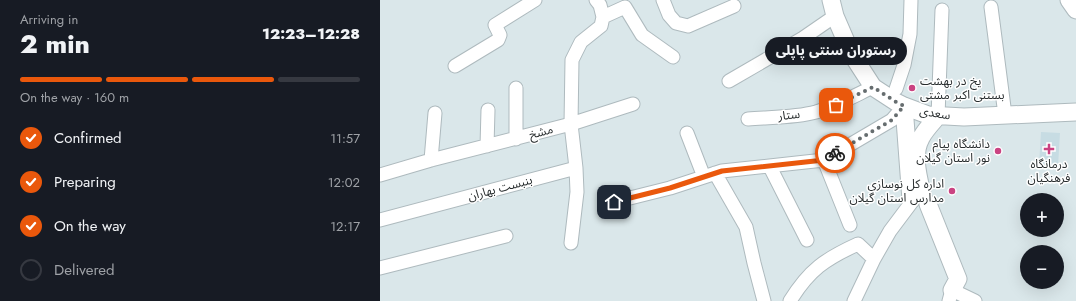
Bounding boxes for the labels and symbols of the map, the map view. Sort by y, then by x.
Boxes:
callout: رستوران سنتی پاپلی [765,37,907,65]
place label: یخ در بهشت بستنی اکبر مشتی [920,72,1005,104]
marker: یخ در بهشت بستنی اکبر مشتی [907,83,917,93]
pin [819,88,853,122]
street label: سعدی [918,102,952,124]
street label: ستار [776,105,801,125]
street label: مشخ [527,120,555,144]
courier [815,133,855,173]
place label: دانشگاه پیام نور استان گیلان [916,135,990,167]
marker: درمانگاه فرهنگیان [1043,143,1055,155]
marker: دانشگاه پیام نور استان گیلان [993,146,1003,156]
place label: درمانگاه فرهنگیان [1028,155,1070,187]
street label: بنبست بهاران [466,171,534,205]
place label: اداره کل نوسازی مدارس استان گیلان [849,175,944,207]
pin [597,185,631,219]
marker: اداره کل نوسازی مدارس استان گیلان [947,186,957,196]

